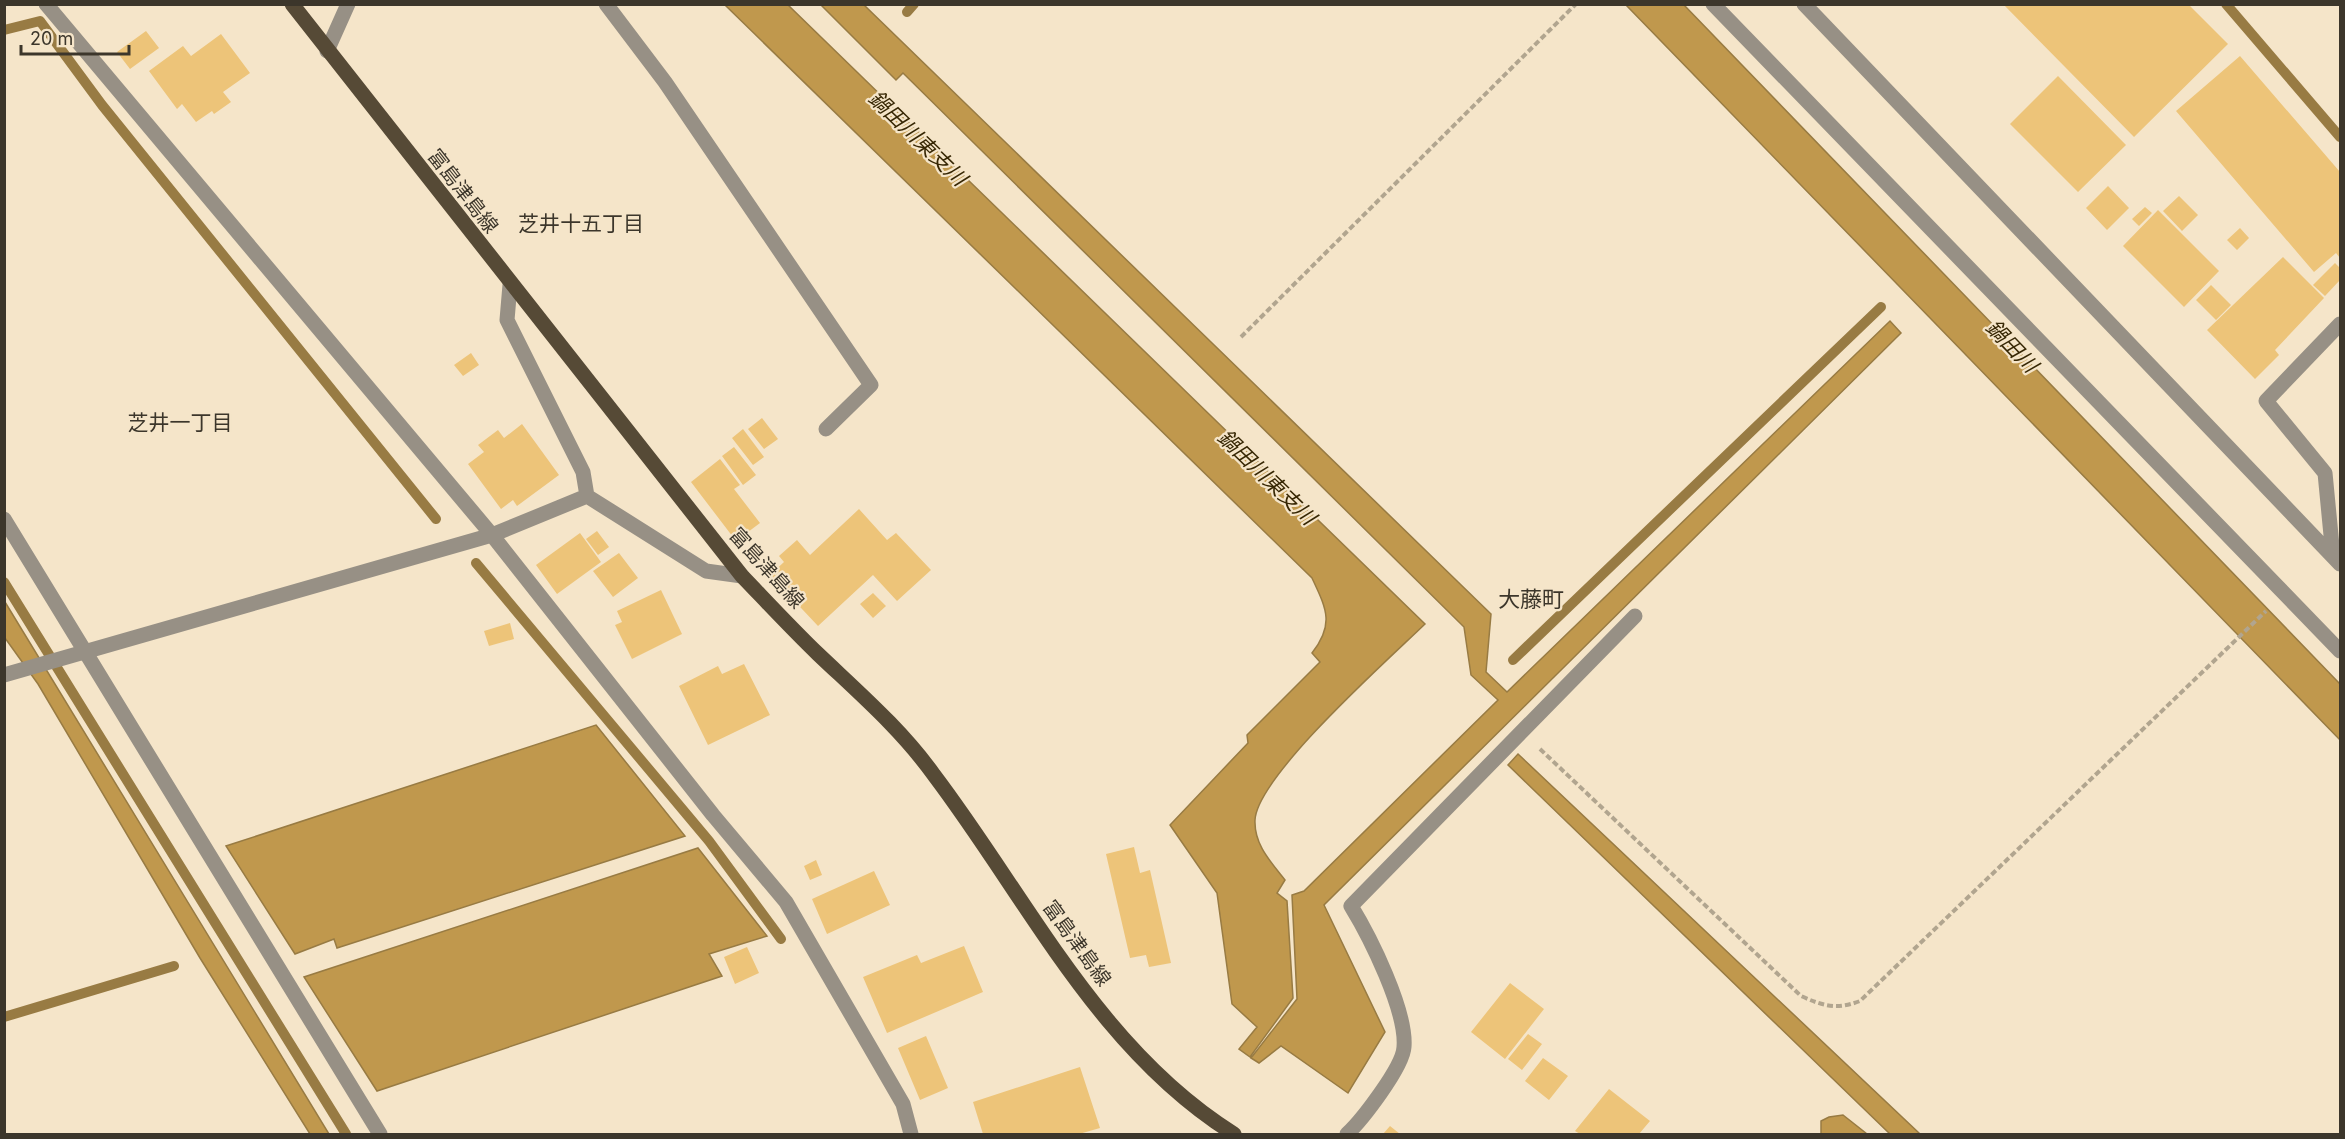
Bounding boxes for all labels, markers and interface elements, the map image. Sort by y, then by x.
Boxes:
scale bar [21,18,129,56]
text: 20 m [30,28,73,49]
water label: 鍋田川東支川 [864,85,973,192]
street label: 富島津島線 [423,144,503,238]
district label: 芝井十五丁目 [518,211,644,236]
water label: 鍋田川 [1981,315,2044,379]
district label: 芝井一丁目 [128,410,233,435]
water label: 鍋田川東支川 [1213,424,1322,531]
street label: 富島津島線 [725,523,809,613]
district label: 大藤町 [1498,586,1564,612]
street label: 富島津島線 [1038,895,1116,991]

